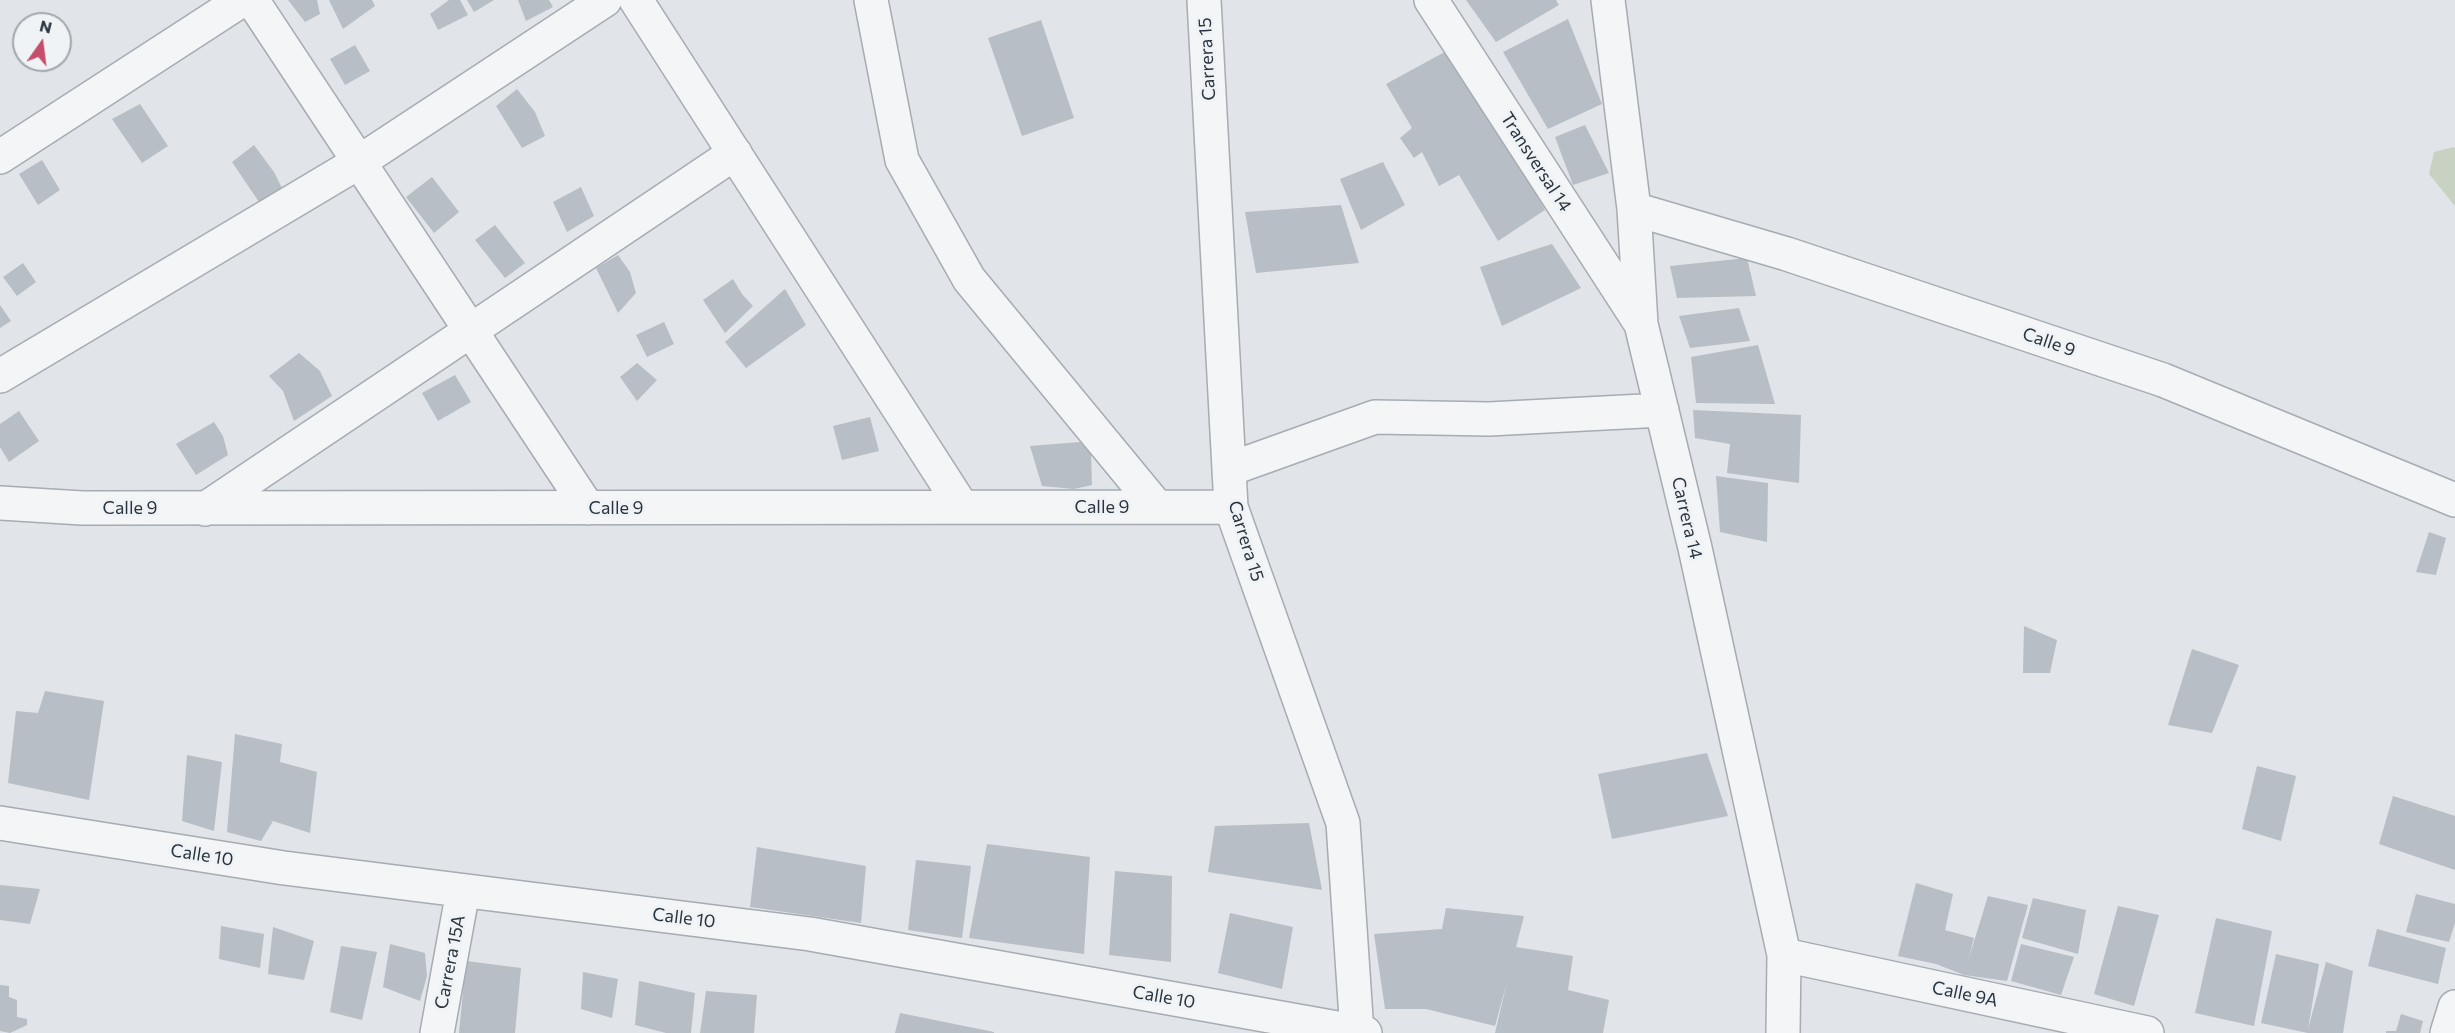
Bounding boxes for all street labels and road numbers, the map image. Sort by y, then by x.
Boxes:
street label: Carrera 15 [1194,17,1220,101]
street label: Transversal 14 [1496,108,1576,216]
street label: Calle 9 [2020,323,2078,361]
street label: Carrera 14 [1667,475,1707,561]
street label: Calle 9 [1075,496,1129,518]
street label: Calle 9 [103,497,157,519]
street label: Calle 9 [589,497,643,519]
street label: Carrera 15 [1224,498,1268,584]
street label: Calle 10 [169,839,235,871]
street label: Calle 10 [651,903,717,933]
street label: Carrera 15A [430,913,470,1011]
street label: Calle 9A [1930,976,2000,1012]
street label: Calle 10 [1131,981,1197,1013]

